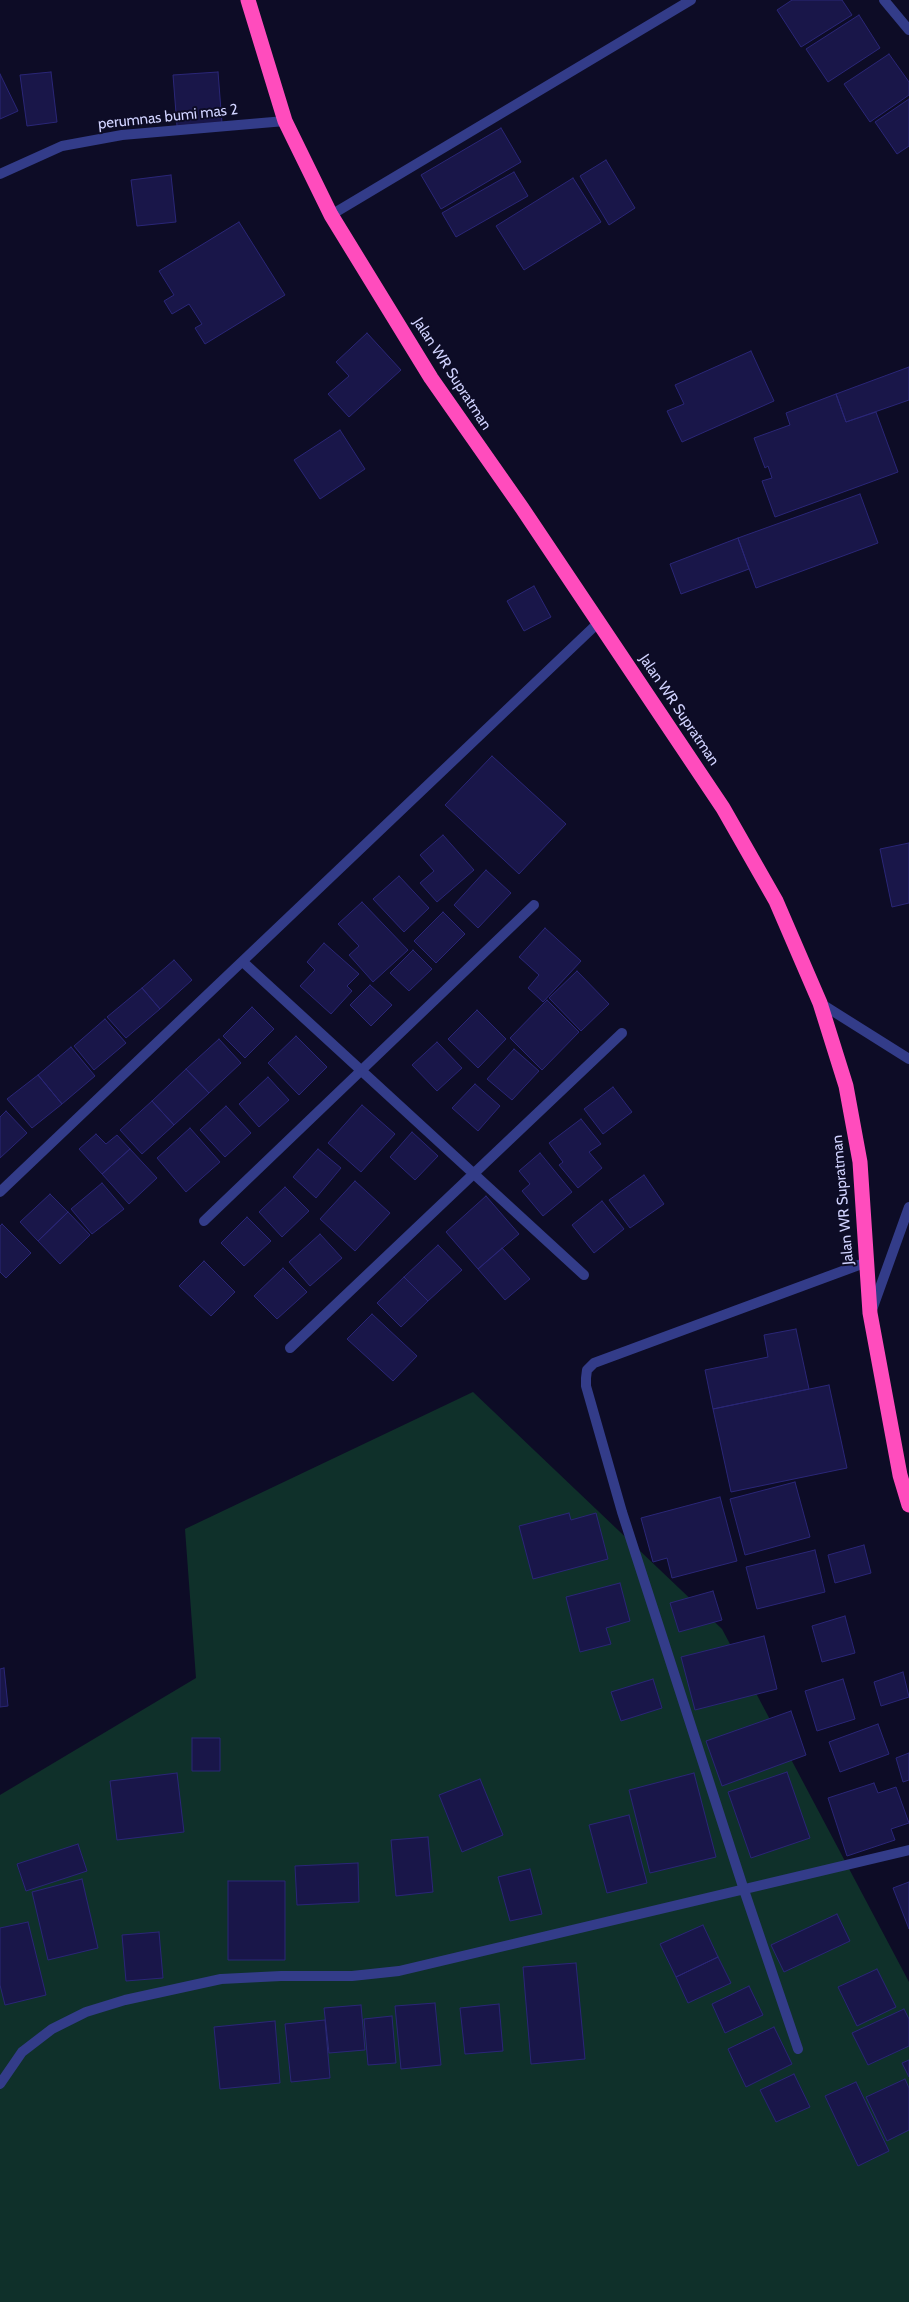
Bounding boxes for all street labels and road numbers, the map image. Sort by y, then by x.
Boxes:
street label: perumnas bumi mas 2 [97,101,239,133]
street label: Jalan WR Supratman [409,314,495,434]
street label: Jalan WR Supratman [635,651,723,769]
street label: Jalan WR Supratman [828,1134,858,1266]

